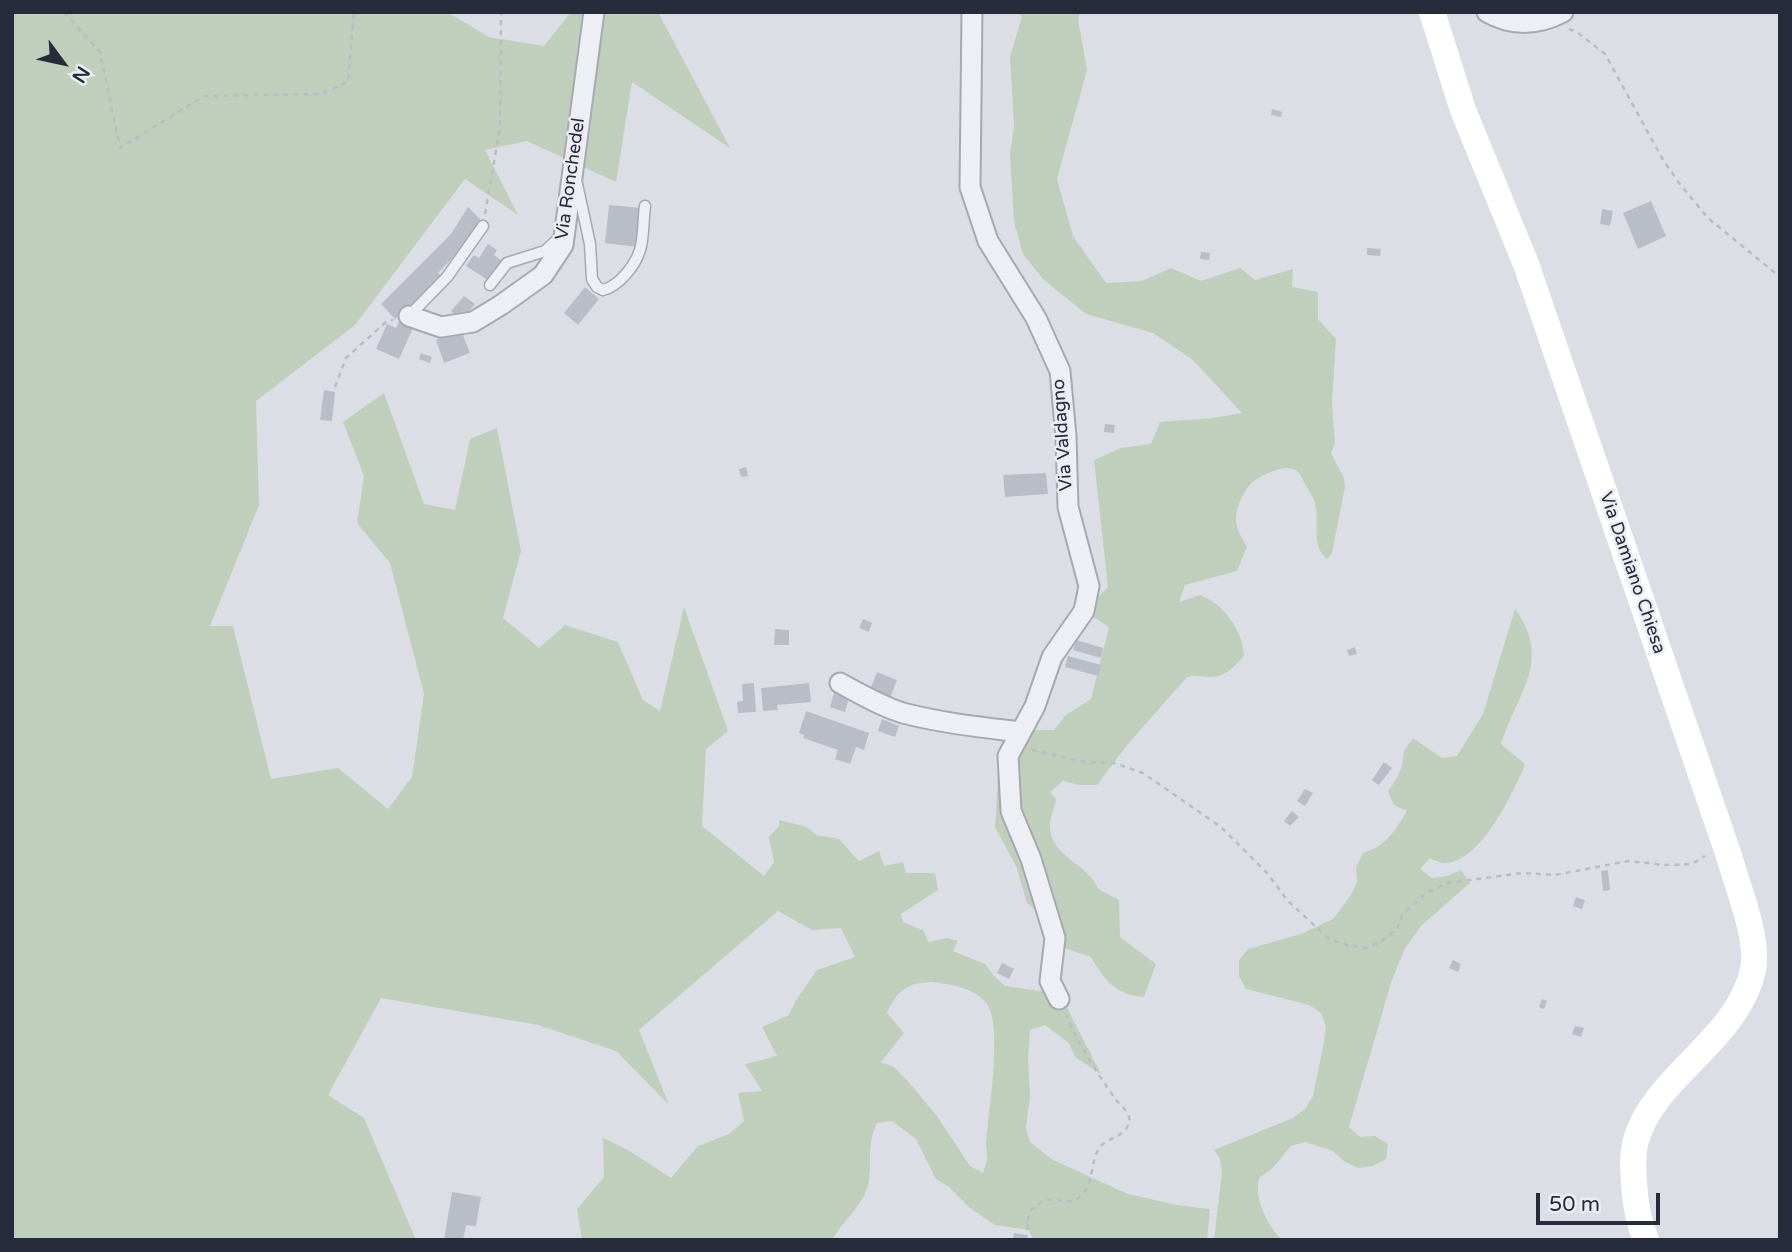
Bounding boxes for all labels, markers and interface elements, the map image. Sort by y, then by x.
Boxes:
north arrow [28,28,98,98]
text: N [67,62,94,87]
street label: Via Ronchedel [552,117,590,241]
street label: Via Valdagno [1048,378,1078,492]
street label: Via Damiano Chiesa [1594,489,1670,657]
scale bar [1540,1178,1664,1222]
text: 50 m [1549,1192,1600,1217]

